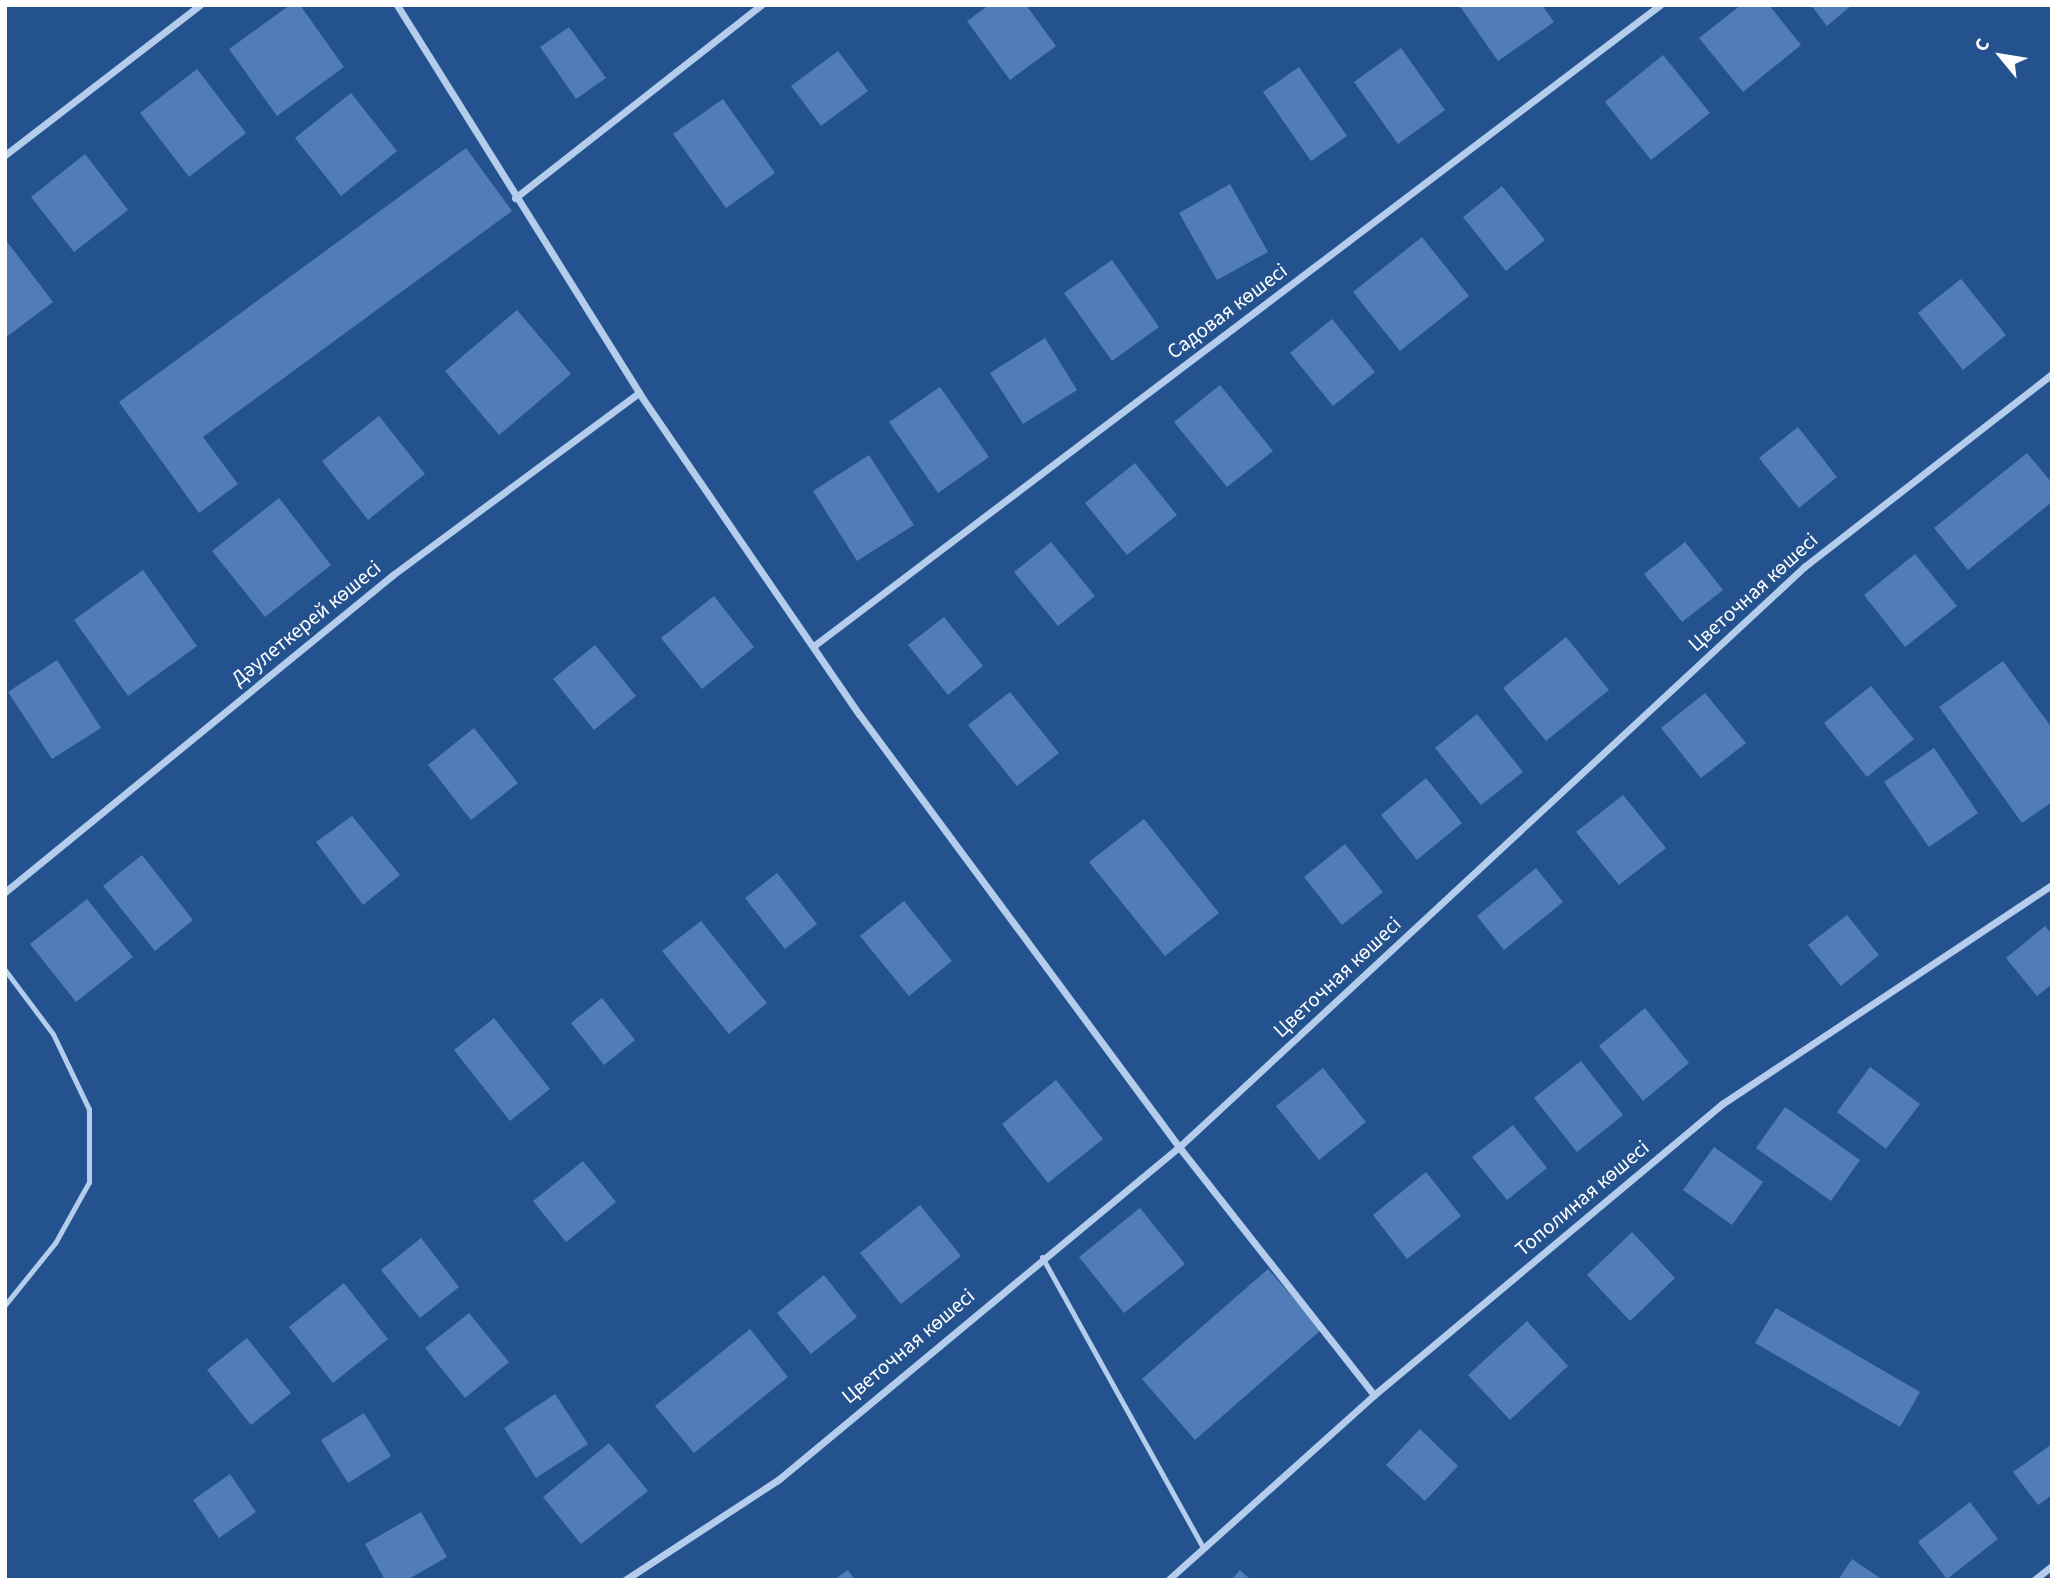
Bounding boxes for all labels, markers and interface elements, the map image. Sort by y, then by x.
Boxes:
north arrow [1966,21,2036,91]
text: С [1968,34,1997,57]
street label: Садовая көшесі [1162,258,1292,364]
street label: Цветочная көшесі [1683,527,1823,657]
street label: Дәулеткерей көшесі [226,555,386,691]
street label: Цветочная көшесі [1268,911,1406,1043]
street label: Тополиная көшесі [1510,1135,1654,1261]
street label: Цветочная көшесі [836,1283,980,1409]

